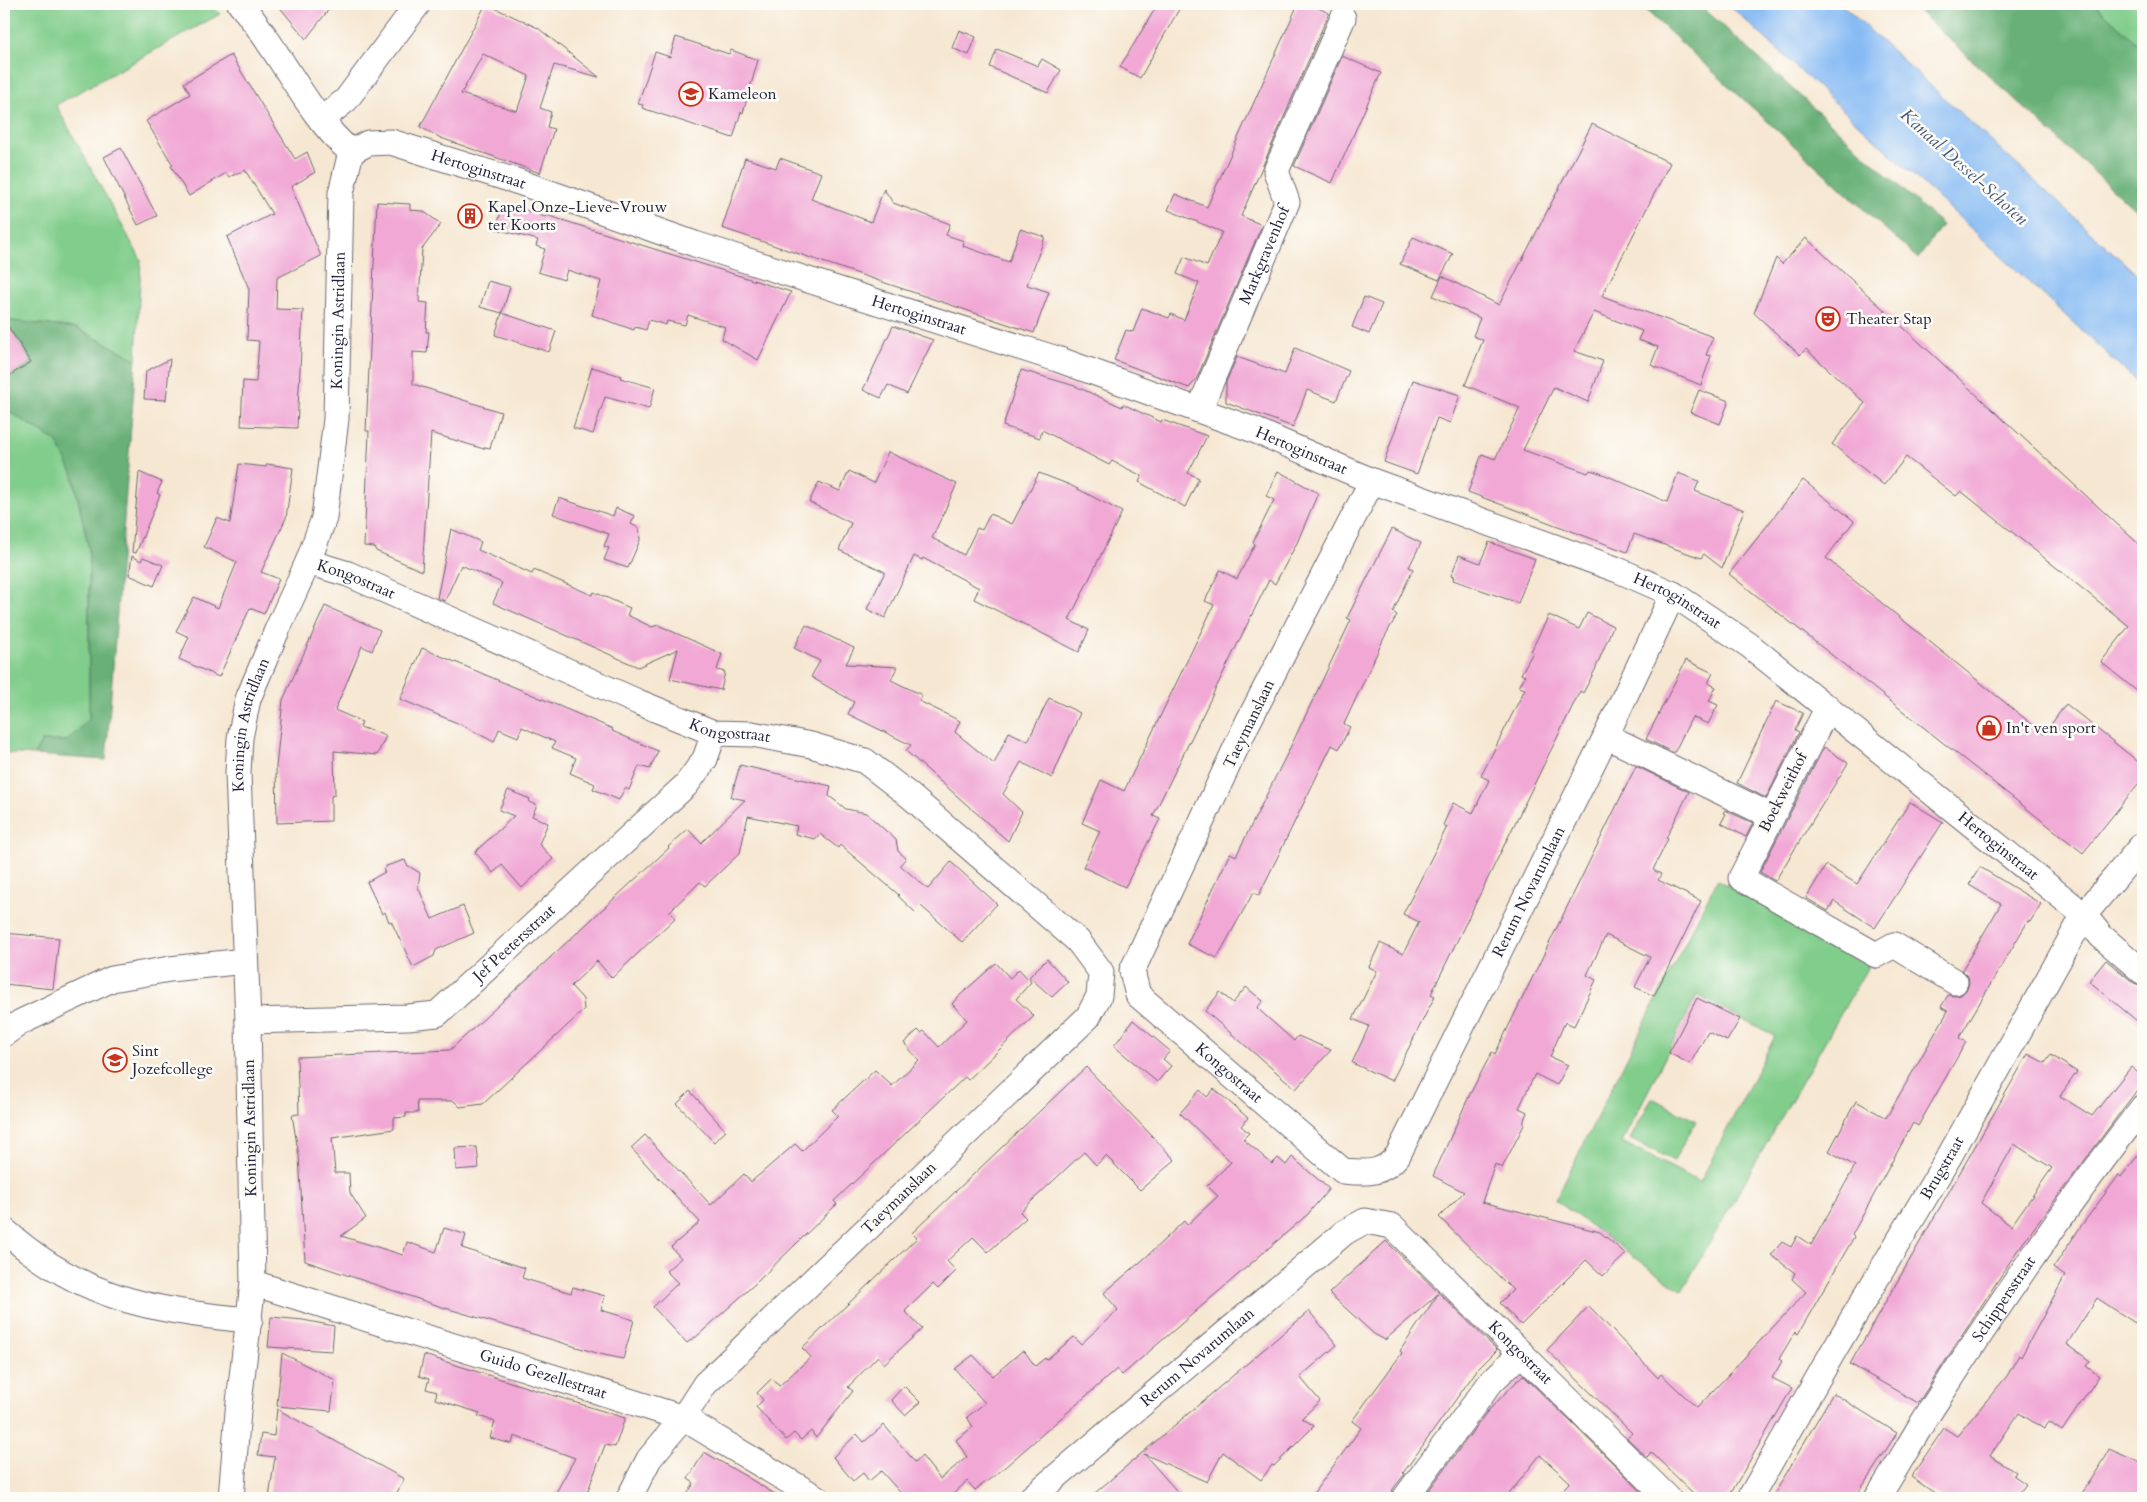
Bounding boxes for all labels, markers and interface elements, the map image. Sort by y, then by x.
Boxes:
school or university icon: Kameleon [678,81,704,107]
place label: Kameleon [708,83,777,105]
water label: Kanaal Dessel-Schoten [1895,103,2033,231]
street label: Hertoginstraat [429,144,529,195]
place label: Kapel Onze-Lieve-Vrouw ter Koorts [488,196,667,236]
street label: Markgravenhof [1234,200,1296,308]
building icon: Kapel Onze-Lieve-Vrouw ter Koorts [457,203,483,229]
street label: Koningin Astridlaan [326,251,351,390]
street label: Hertoginstraat [869,290,969,340]
theatre icon: Theater Stap [1815,306,1841,332]
place label: Theater Stap [1846,308,1932,330]
street label: Hertoginstraat [1252,421,1351,480]
street label: Kongostraat [314,554,399,604]
street label: Hertoginstraat [1630,567,1725,634]
street label: Koningin Astridlaan [227,655,275,793]
street label: Taeymanslaan [1218,676,1280,772]
street label: Kongostraat [686,713,772,748]
shop icon: In't ven sport [1976,715,2002,741]
place label: In't ven sport [2006,717,2096,739]
street label: Boekweithof [1753,745,1814,836]
street label: Hertoginstraat [1953,807,2043,885]
street label: Rerum Novarumlaan [1487,823,1570,961]
street label: Jef Peetersstraat [467,900,560,988]
street label: Kongostraat [1190,1038,1267,1108]
place label: Sint Jozefcollege [130,1040,213,1080]
school or university icon: Sint Jozefcollege [102,1047,128,1073]
street label: Koningin Astridlaan [238,1059,262,1197]
street label: Brugstraat [1915,1132,1969,1204]
street label: Taeymanslaan [857,1157,941,1239]
street label: Schippersstraat [1967,1252,2041,1346]
street label: Rerum Novarumlaan [1136,1302,1259,1412]
street label: Kongostraat [1483,1316,1557,1389]
street label: Guido Gezellestraat [477,1344,609,1404]

